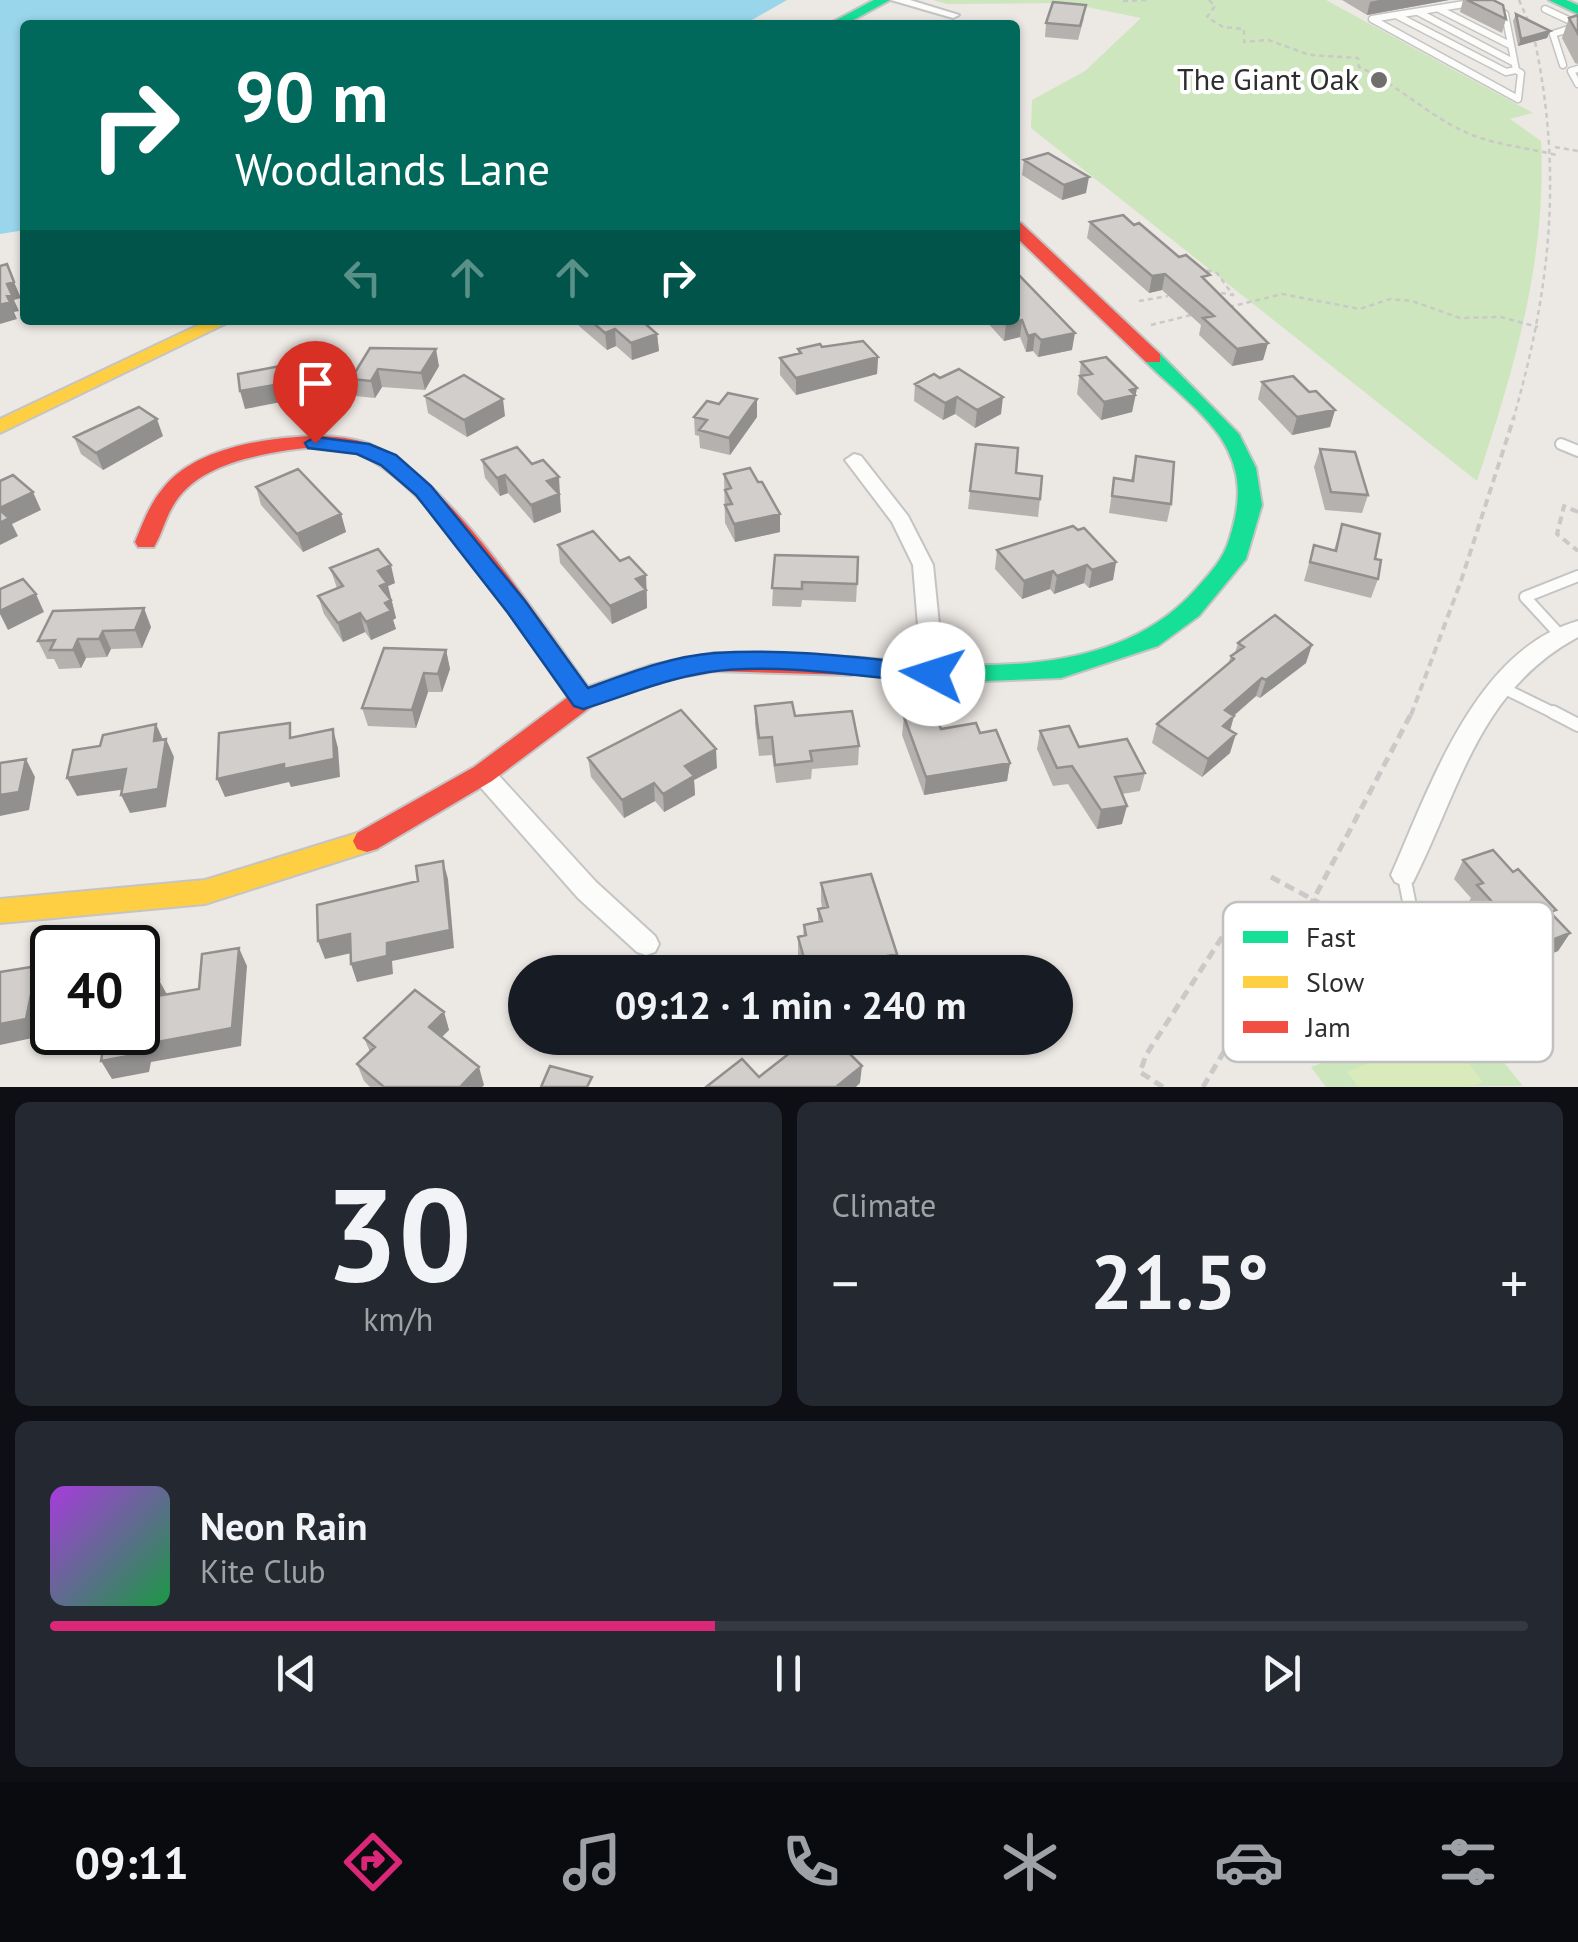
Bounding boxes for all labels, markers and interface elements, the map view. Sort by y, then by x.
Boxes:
text: 90 m [235,51,388,141]
place label: The Giant Oak [1177,59,1360,98]
icon: right [70,60,200,190]
marker: The Giant Oak [1368,69,1390,91]
text: Woodlands Lane [235,139,550,197]
icon: left [335,250,390,305]
icon: ahead [440,250,495,305]
icon: ahead [545,250,600,305]
icon: right [650,250,705,305]
pin [273,341,358,444]
icon: arrive [288,356,343,411]
position arrow [881,622,985,726]
legend [1223,902,1553,1062]
text: Fast [1306,918,1356,955]
speed limit sign: 40 [30,925,160,1055]
text: Slow [1306,963,1365,1000]
text: 09:12 · 1 min · 240 m [615,980,966,1029]
text: Jam [1305,1008,1351,1045]
text: 30 [325,1149,472,1317]
text: Climate [832,1184,936,1226]
text: 21.5° [1090,1233,1269,1330]
text: − [832,1247,859,1318]
text: + [1500,1247,1528,1318]
text: km/h [363,1298,433,1340]
text: Neon Rain [200,1501,367,1550]
text: Kite Club [200,1550,326,1592]
icon: previous [269,1646,324,1701]
icon: pause [761,1646,816,1701]
icon: next [1254,1646,1309,1701]
icon: directions [338,1827,408,1897]
icon: music [557,1827,627,1897]
icon: phone [776,1827,846,1897]
icon: climate [995,1827,1065,1897]
icon: car [1214,1827,1284,1897]
icon: filters [1433,1827,1503,1897]
text: 09:11 [75,1833,189,1891]

